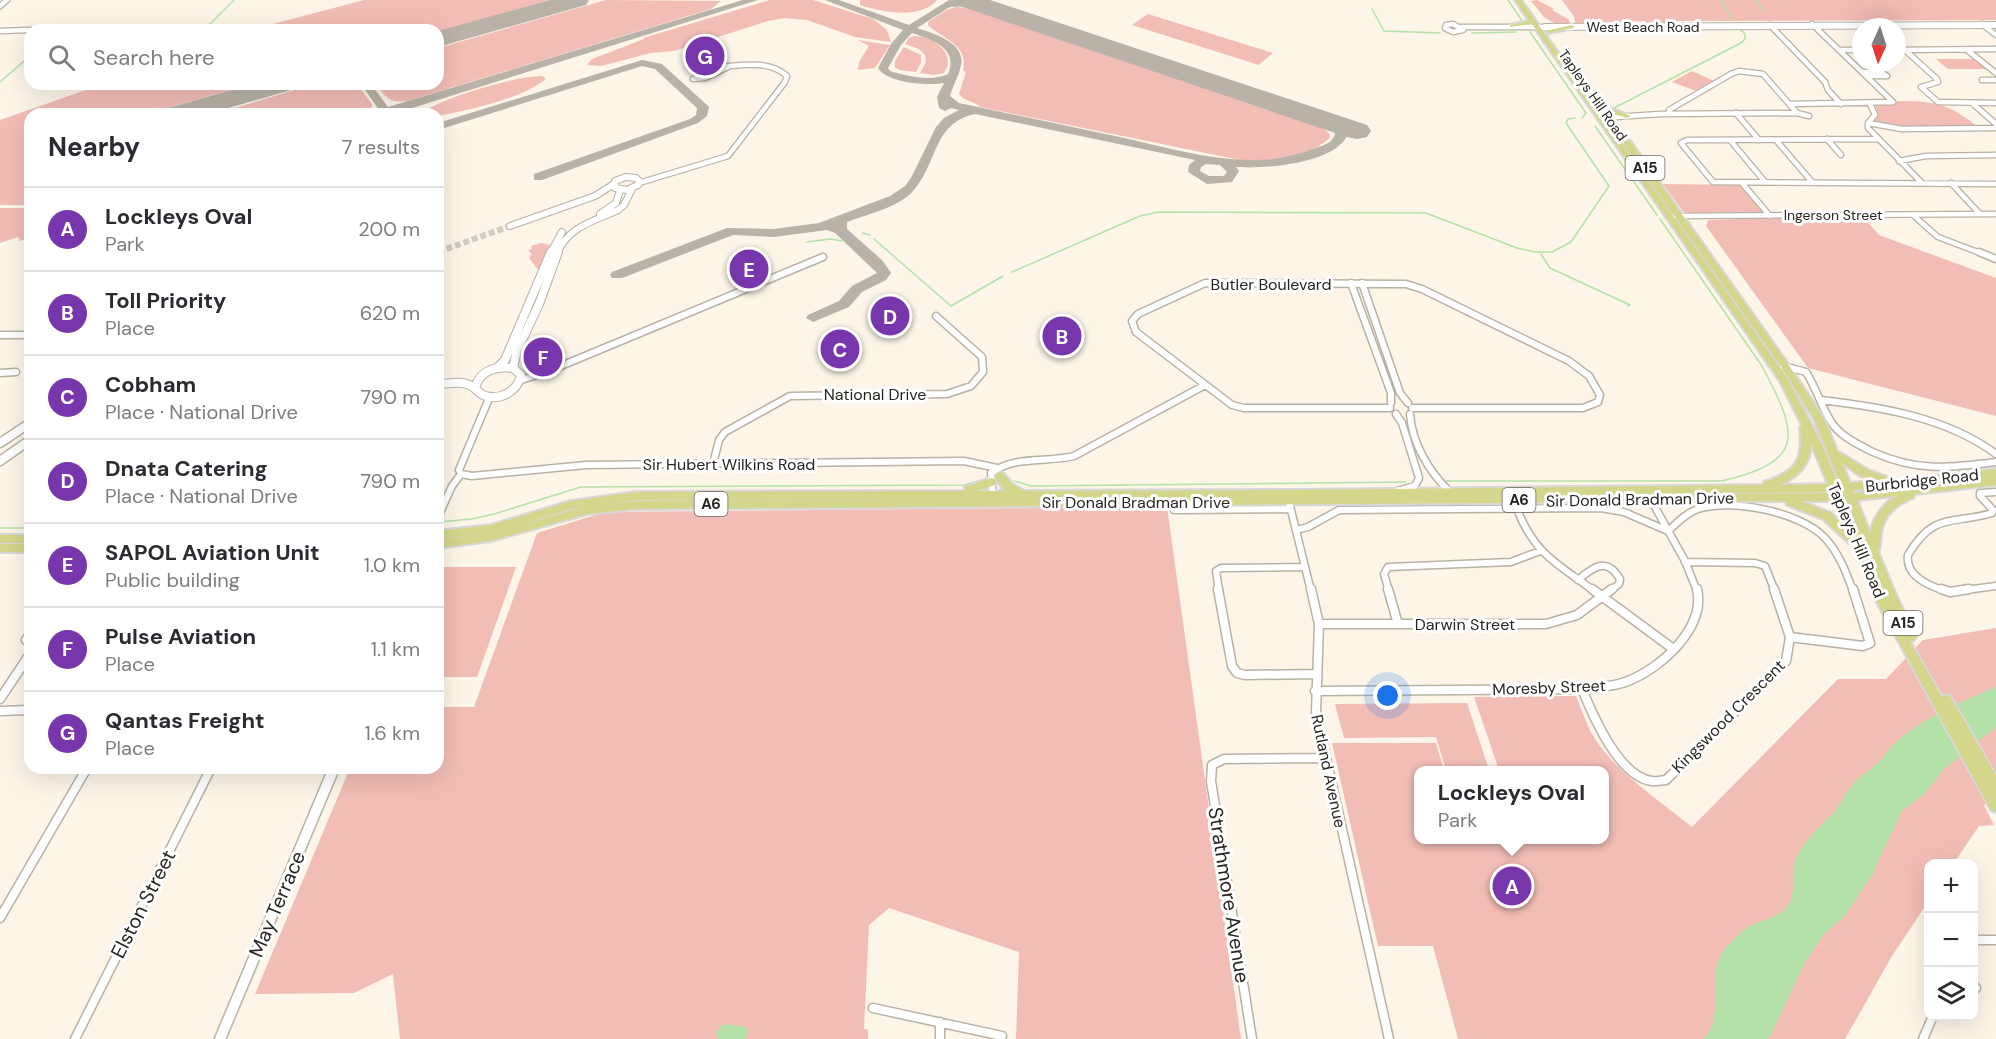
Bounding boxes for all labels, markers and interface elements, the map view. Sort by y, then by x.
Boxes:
street label: West Beach Road [1586,18,1700,36]
north arrow [1852,18,1906,72]
search box [24,24,444,90]
pin: G [686,34,724,78]
icon: search [45,41,78,74]
text: Search here [93,43,214,72]
street label: Tapleys Hill Road [1555,46,1631,144]
text: Nearby [48,130,140,164]
text: 7 results [342,134,420,160]
road number: A15 [1626,156,1664,180]
text: Lockleys Oval [105,202,252,231]
street label: Ingerson Street [1784,206,1882,224]
text: A [60,216,75,242]
text: 200 m [358,216,420,242]
text: Park [105,231,145,257]
pin: E [730,246,768,292]
street label: Butler Boulevard [1211,274,1331,295]
text: Toll Priority [105,286,226,315]
pin: D [870,294,910,338]
text: B [61,300,74,326]
text: 620 m [360,300,420,326]
pin: B [1042,314,1082,358]
text: Place [105,315,155,341]
pin: C [820,326,860,372]
pin: F [524,334,562,380]
text: Cobham [105,370,196,399]
text: C [60,384,75,410]
text: 790 m [360,384,420,410]
street label: National Drive [824,384,926,405]
text: Place · National Drive [105,399,298,425]
text: Dnata Catering [105,454,268,483]
street label: Sir Hubert Wilkins Road [643,454,815,475]
street label: Burbridge Road [1864,464,1980,497]
text: D [60,468,75,494]
text: 790 m [360,468,420,494]
street label: Tapleys Hill Road [1823,480,1890,601]
text: Place · National Drive [105,483,298,509]
street label: Sir Donald Bradman Drive [1546,487,1734,512]
road number: A6 [1502,488,1536,512]
road number: A6 [694,492,728,516]
street label: Sir Donald Bradman Drive [1042,492,1230,513]
text: SAPOL Aviation Unit [105,538,320,567]
text: E [62,552,73,578]
text: 1.0 km [364,552,420,578]
text: Public building [105,567,240,593]
road number: A15 [1884,611,1922,635]
street label: Darwin Street [1415,614,1515,635]
text: Pulse Aviation [105,622,256,651]
text: F [62,636,73,662]
text: 1.1 km [371,636,420,662]
text: Place [105,651,155,677]
street label: Kingswood Crescent [1667,655,1790,778]
street label: Moresby Street [1492,675,1606,700]
your location [1373,681,1402,710]
text: Qantas Freight [105,706,265,735]
street label: Rutland Avenue [1306,713,1351,830]
text: G [60,720,75,746]
text: 1.6 km [365,720,420,746]
text: Place [105,735,155,761]
popup [1414,766,1609,844]
text: Lockleys Oval [1438,778,1585,807]
street label: Strathmore Avenue [1202,805,1256,985]
text: Park [1438,807,1477,833]
street label: Elston Street [105,845,181,963]
street label: May Terrace [243,847,311,961]
map controls [1924,859,1978,1021]
button: + [1924,859,1978,913]
pin: A [1492,864,1532,908]
button: − [1924,913,1978,967]
button: layers [1924,967,1978,1021]

